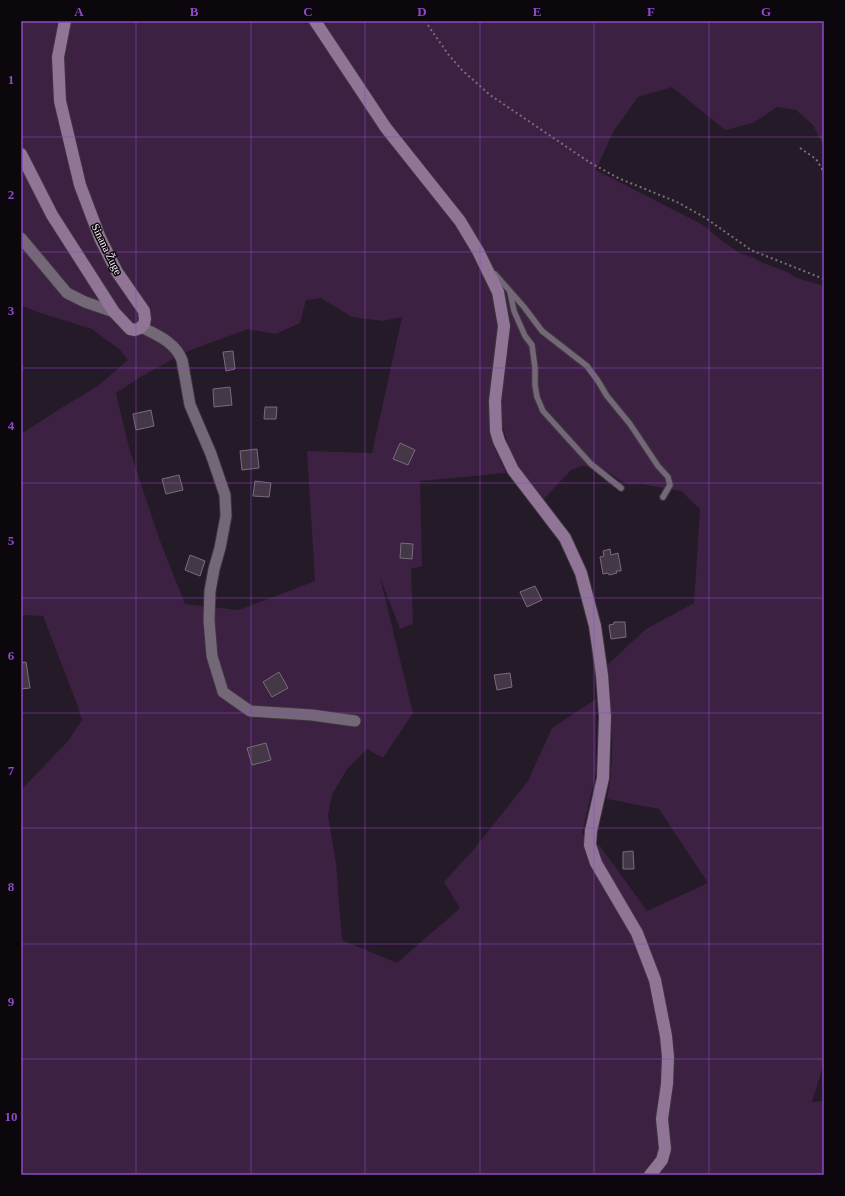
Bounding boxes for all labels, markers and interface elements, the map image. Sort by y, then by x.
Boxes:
text: A [74,4,84,19]
text: B [190,4,199,19]
text: C [303,4,313,19]
text: D [417,4,427,19]
text: E [533,4,541,19]
text: F [647,4,655,19]
text: G [761,4,771,19]
text: 1 [8,72,14,87]
text: 2 [8,187,14,202]
street label: Sinana Žuge [89,222,125,277]
text: 3 [8,303,15,318]
text: 4 [8,418,15,433]
text: 5 [8,533,15,548]
text: 6 [8,648,15,663]
text: 7 [8,763,15,778]
text: 8 [8,879,15,894]
text: 9 [8,994,15,1009]
text: 10 [5,1109,18,1124]

